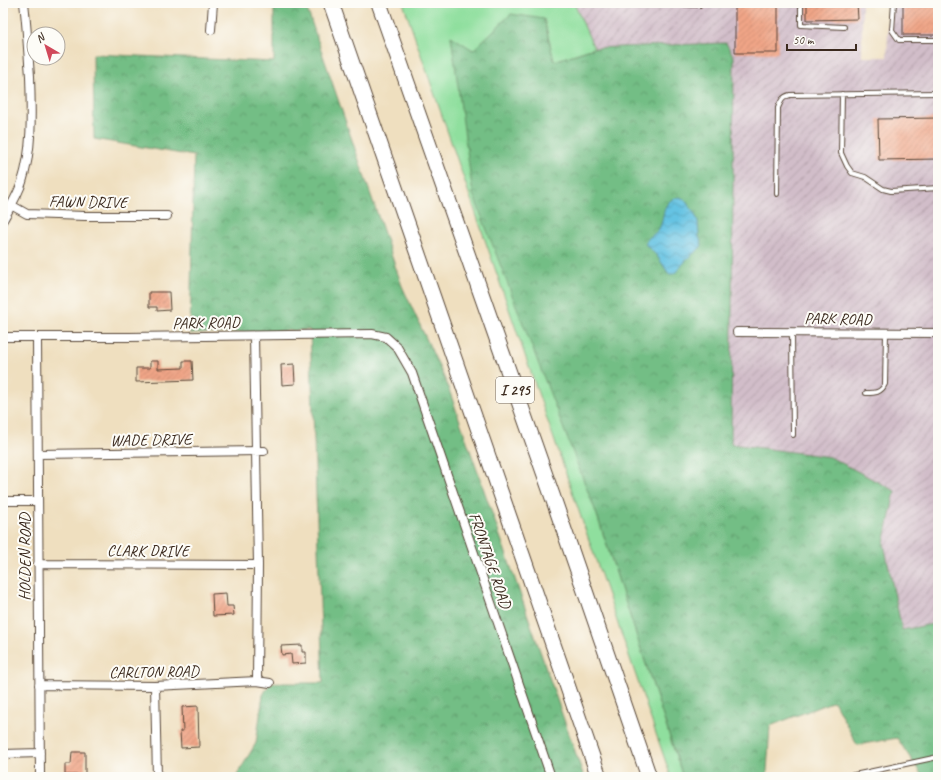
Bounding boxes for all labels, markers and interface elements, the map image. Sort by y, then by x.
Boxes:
north arrow [26,26,66,66]
scale bar [787,26,856,52]
text: N [33,29,49,46]
text: 50 m [793,32,815,48]
street label: FAWN DRIVE [49,191,130,213]
street label: PARK ROAD [804,308,874,330]
street label: PARK ROAD [172,312,242,334]
road number: I 295 [496,377,534,403]
street label: WADE DRIVE [110,429,194,451]
street label: FRONTAGE ROAD [464,510,516,613]
street label: HOLDEN ROAD [15,511,35,601]
street label: CLARK DRIVE [107,541,191,561]
street label: CARLTON ROAD [109,661,201,683]

